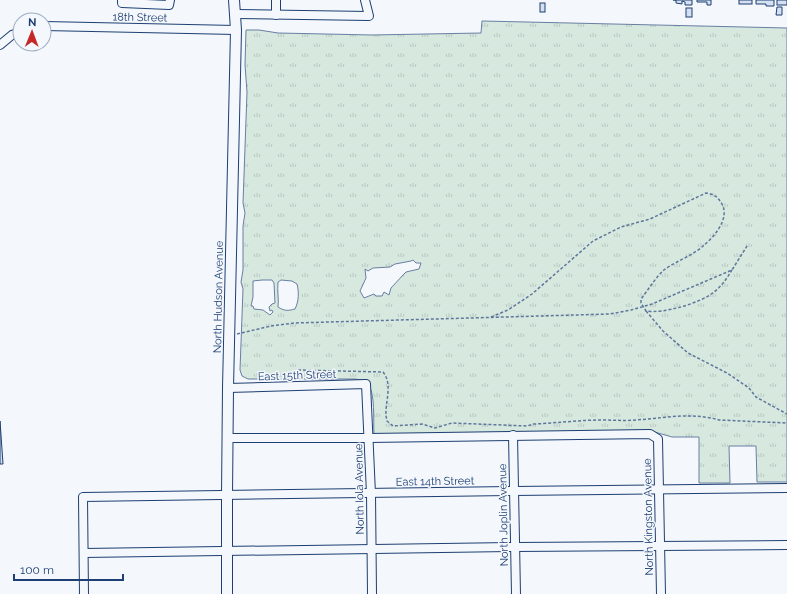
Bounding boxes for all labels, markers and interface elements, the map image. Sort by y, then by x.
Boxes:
street label: 18th Street [113,11,168,24]
north arrow [12,12,52,52]
text: N [28,16,36,29]
street label: North Hudson Avenue [211,240,226,353]
street label: East 15th Street [258,368,337,383]
street label: North Iola Avenue [352,443,367,535]
street label: North Kingston Avenue [641,458,656,576]
street label: North Joplin Avenue [496,463,511,567]
street label: East 14th Street [396,474,475,489]
scale bar [14,556,123,582]
text: 100 m [20,563,54,577]

